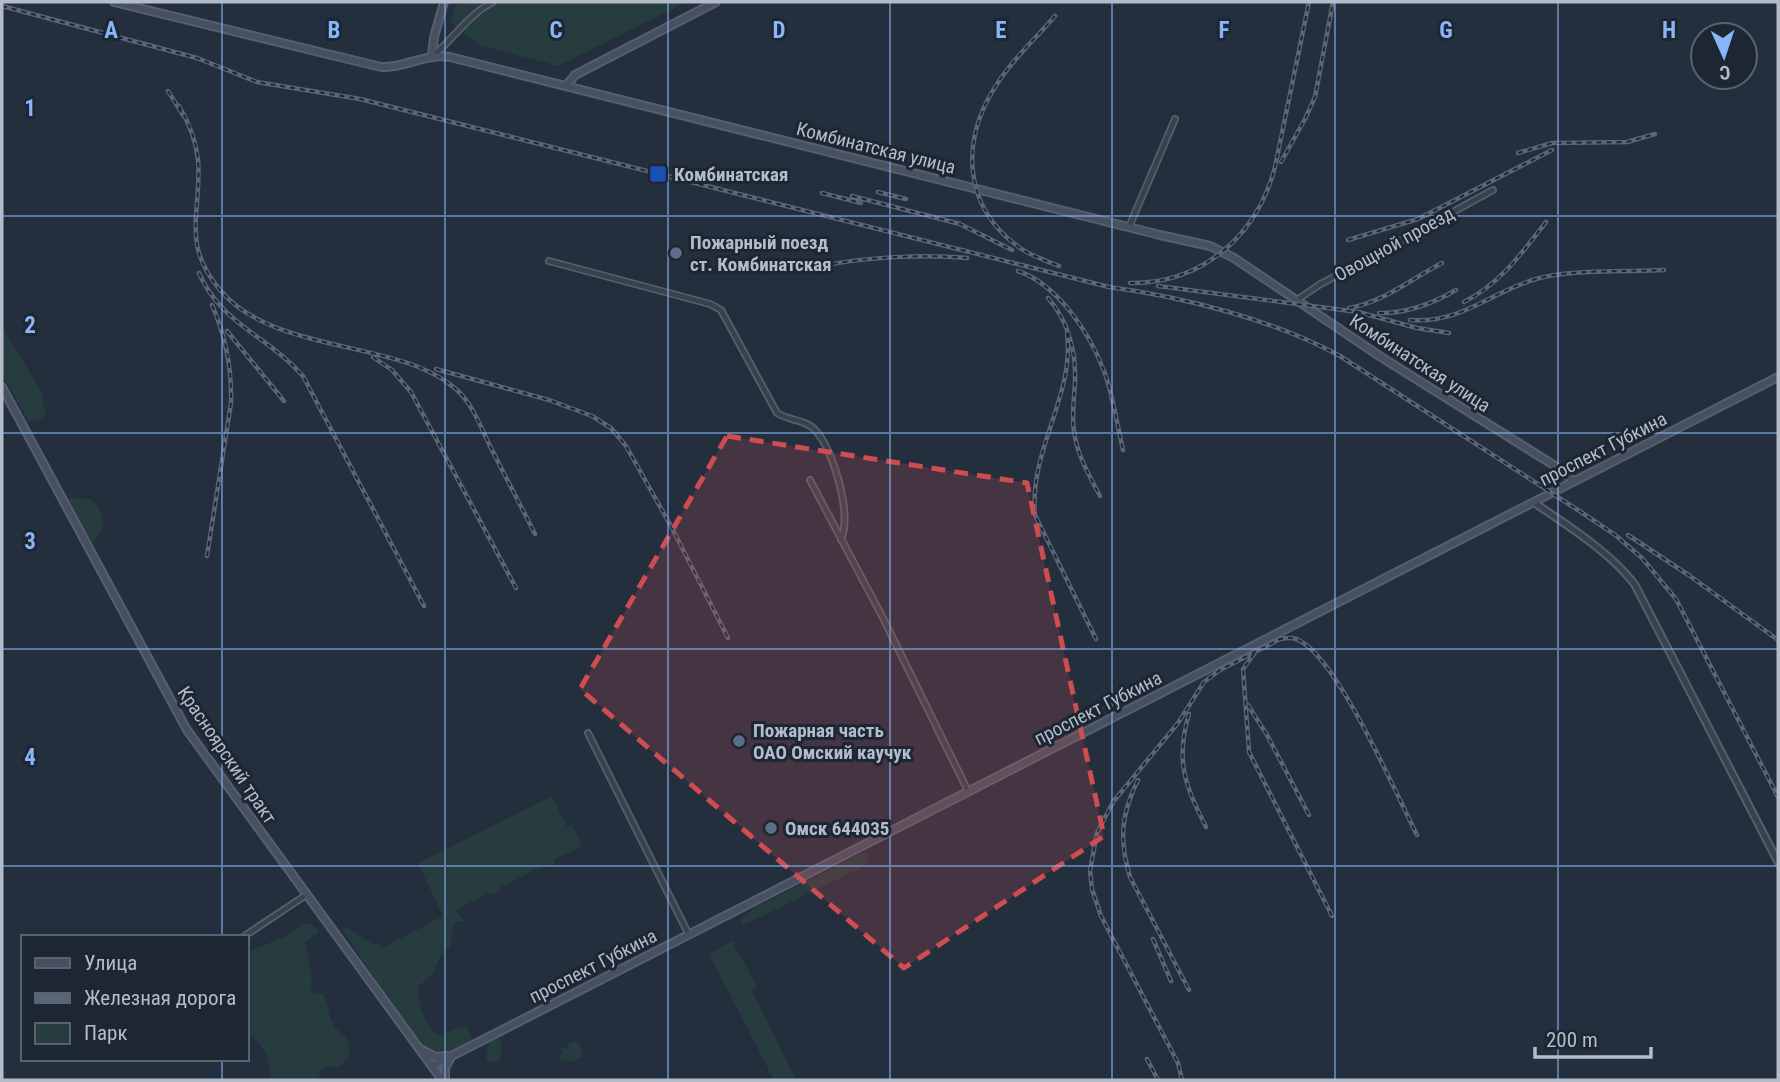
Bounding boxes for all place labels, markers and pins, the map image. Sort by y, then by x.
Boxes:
place label: Комбинатская [674,163,788,186]
marker: Комбинатская [648,164,668,184]
place label: Пожарный поезд ст. Комбинатская [690,231,832,276]
marker: Пожарный поезд ст. Комбинатская [668,245,684,261]
place label: Пожарная часть ОАО Омский каучук [753,719,912,764]
marker: Пожарная часть ОАО Омский каучук [731,733,747,749]
place label: Омск 644035 [785,817,889,840]
marker: Омск 644035 [763,820,779,836]

